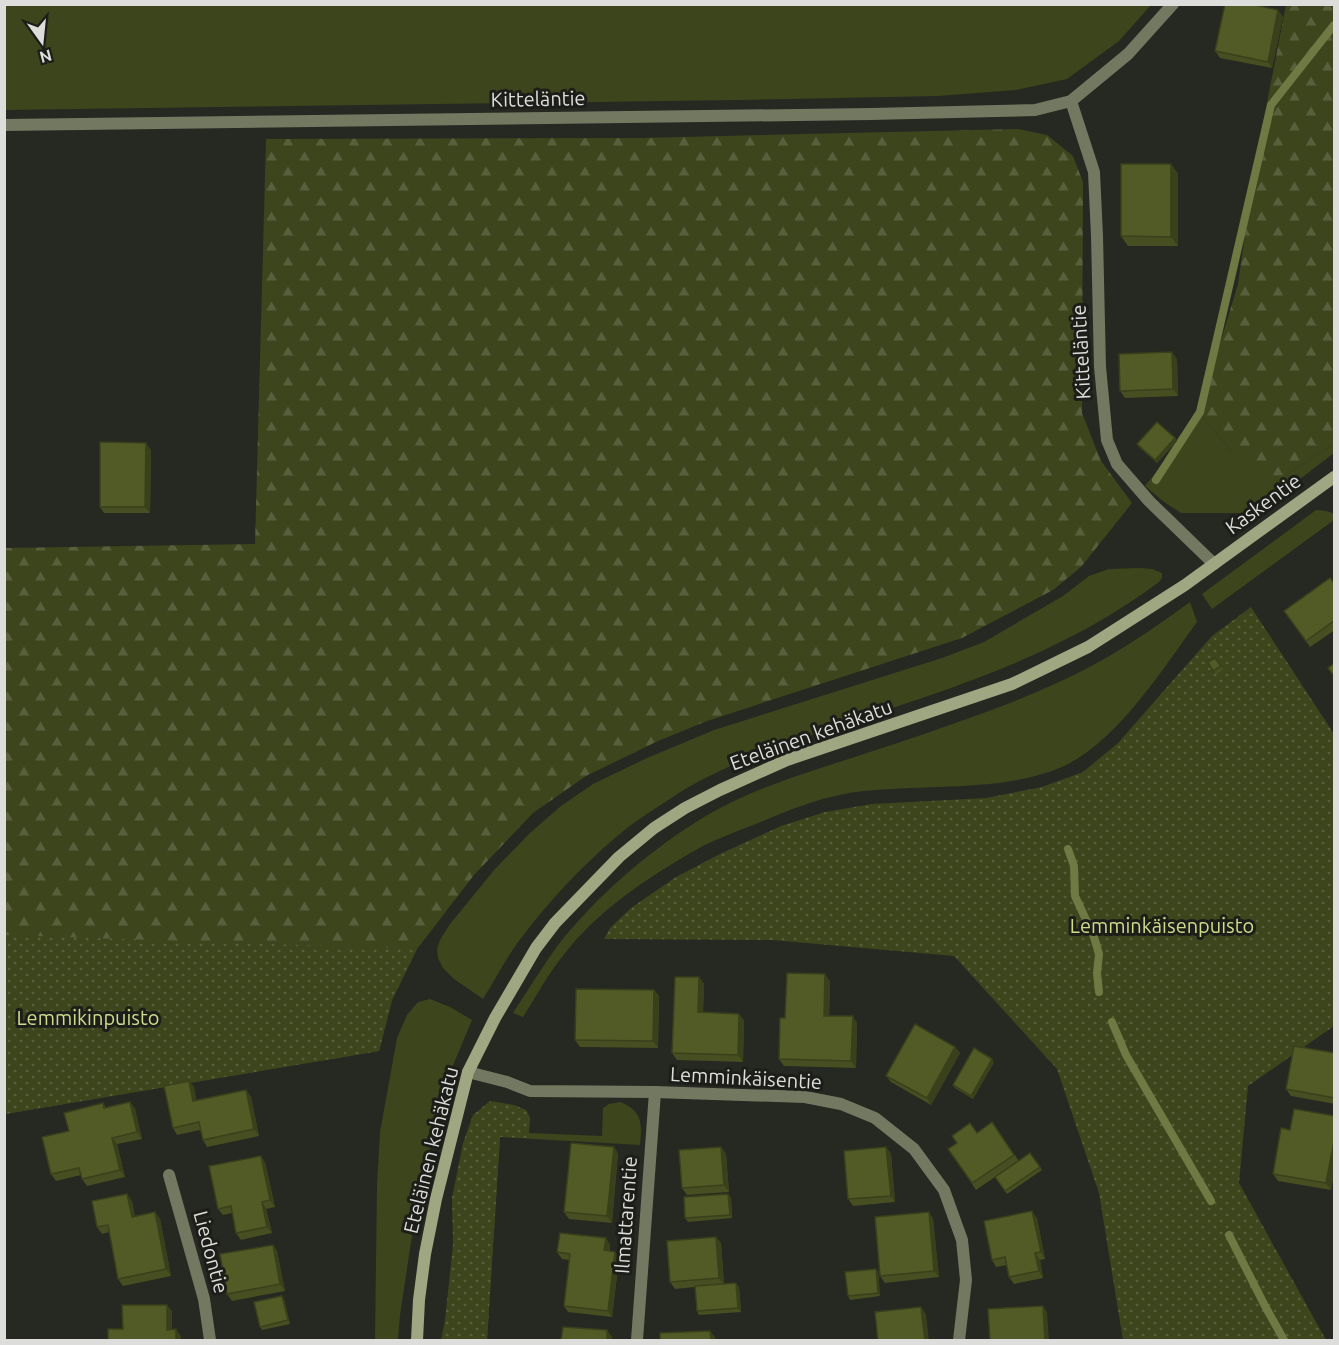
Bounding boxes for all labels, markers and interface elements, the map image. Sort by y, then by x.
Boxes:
north arrow [12,12,72,72]
text: N [38,46,54,67]
street label: Kitteläntie [490,86,586,111]
street label: Kitteläntie [1067,304,1094,400]
street label: Kaskentie [1221,469,1305,538]
street label: Eteläinen kehäkatu [727,694,895,775]
park label: Lemminkäisenpuisto [1070,914,1254,937]
park label: Lemmikinpuisto [16,1006,160,1029]
street label: Lemminkäisentie [669,1062,823,1093]
street label: Eteläinen kehäkatu [399,1064,462,1236]
street label: Ilmattarentie [610,1155,641,1274]
street label: Liedontie [189,1208,234,1296]

